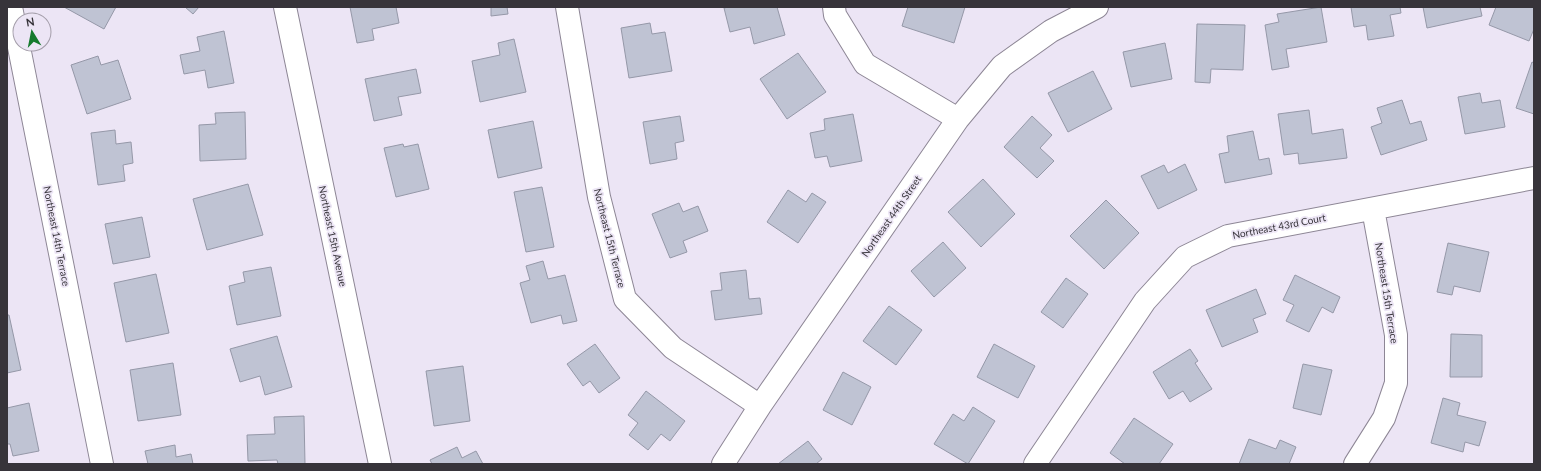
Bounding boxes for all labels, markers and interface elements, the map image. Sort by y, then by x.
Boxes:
north arrow [12,12,52,52]
text: N [25,15,35,29]
street label: Northeast 44th Street [858,173,924,259]
street label: Northeast 15th Avenue [316,184,350,288]
street label: Northeast 14th Terrace [41,185,73,287]
street label: Northeast 15th Terrace [592,187,628,289]
street label: Northeast 43rd Court [1231,211,1327,241]
street label: Northeast 15th Terrace [1373,242,1401,344]

